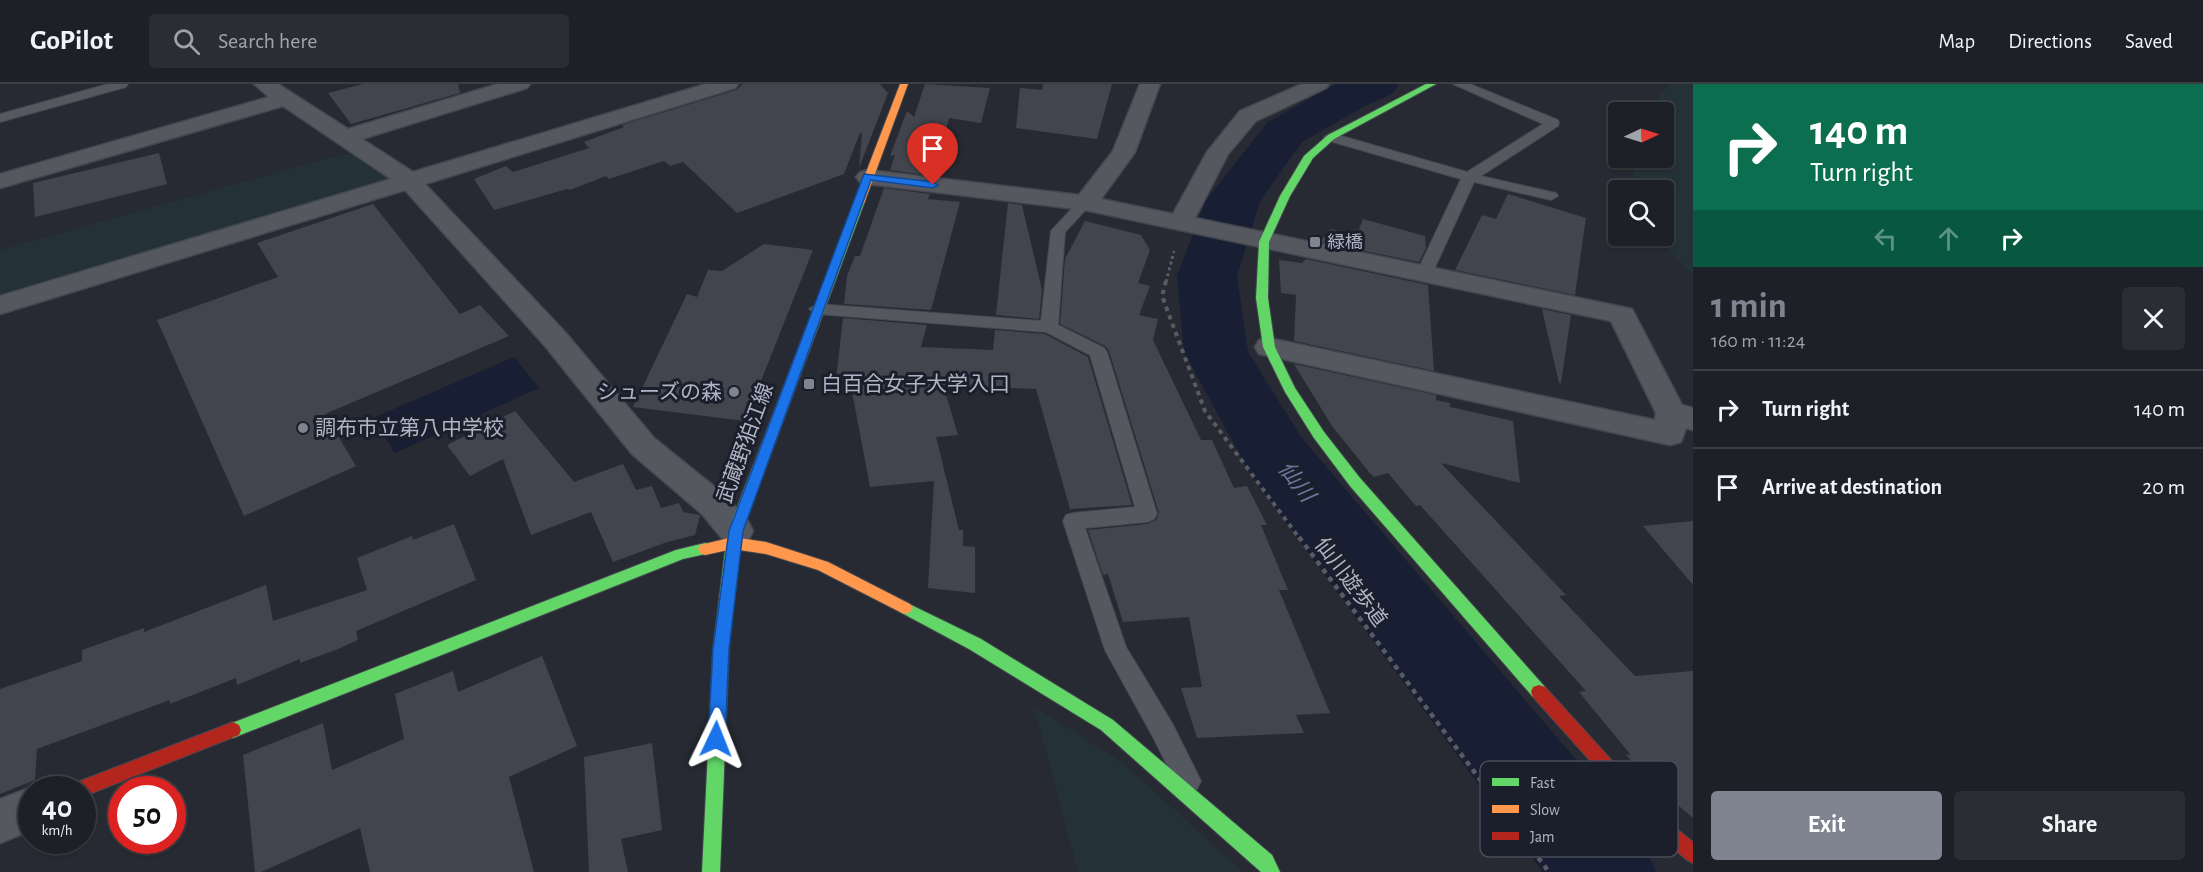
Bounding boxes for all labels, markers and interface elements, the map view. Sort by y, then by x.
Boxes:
search box [149,14,569,68]
icon: search [170,25,203,58]
text: GoPilot [30,27,113,55]
text: Search here [218,30,318,52]
text: Map [1939,31,1975,52]
text: Directions [2008,31,2092,52]
text: Saved [2125,31,2173,52]
north arrow [1608,102,1674,168]
map controls [1608,102,1674,246]
icon: right [1711,108,1789,186]
text: 140 m [1810,110,1908,152]
pin [907,123,958,185]
icon: arrive [916,132,949,165]
text: Turn right [1810,159,1913,186]
button: search [1608,180,1674,246]
icon: left [1869,222,1902,255]
icon: ahead [1932,222,1965,255]
icon: right [1995,222,2028,255]
place label: 緑橋 [1327,233,1363,252]
marker: 緑橋 [1308,235,1322,249]
button: close [2122,287,2185,350]
text: 1 min [1711,288,1787,324]
text: 160 m · 11:24 [1711,331,1805,351]
place label: 白百合女子大学入口 [821,373,1010,395]
marker: 白百合女子大学入口 [802,377,816,391]
place label: シューズの森 [597,380,722,403]
street label: 武蔵野狛江線 [713,380,777,506]
marker: シューズの森 [727,385,741,399]
icon: right [1711,393,1744,426]
text: Turn right [1762,398,1849,420]
text: 140 m [2134,398,2185,420]
place label: 調布市立第八中学校 [315,417,504,439]
marker: 調布市立第八中学校 [296,421,310,435]
water label: 仙川 [1274,457,1320,507]
icon: arrive [1711,471,1744,504]
text: Arrive at destination [1762,476,1942,498]
text: 20 m [2142,476,2185,498]
street label: 仙川遊歩道 [1311,533,1391,631]
position arrow [684,707,748,771]
legend [1480,761,1678,857]
text: Fast [1530,775,1555,791]
speed limit sign: 50 [108,776,186,854]
button: Exit [1711,791,1942,860]
button: Share [1954,791,2185,860]
text: 40 [42,793,72,823]
text: Slow [1530,802,1560,818]
text: km/h [42,823,72,838]
text: Jam [1530,829,1555,845]

